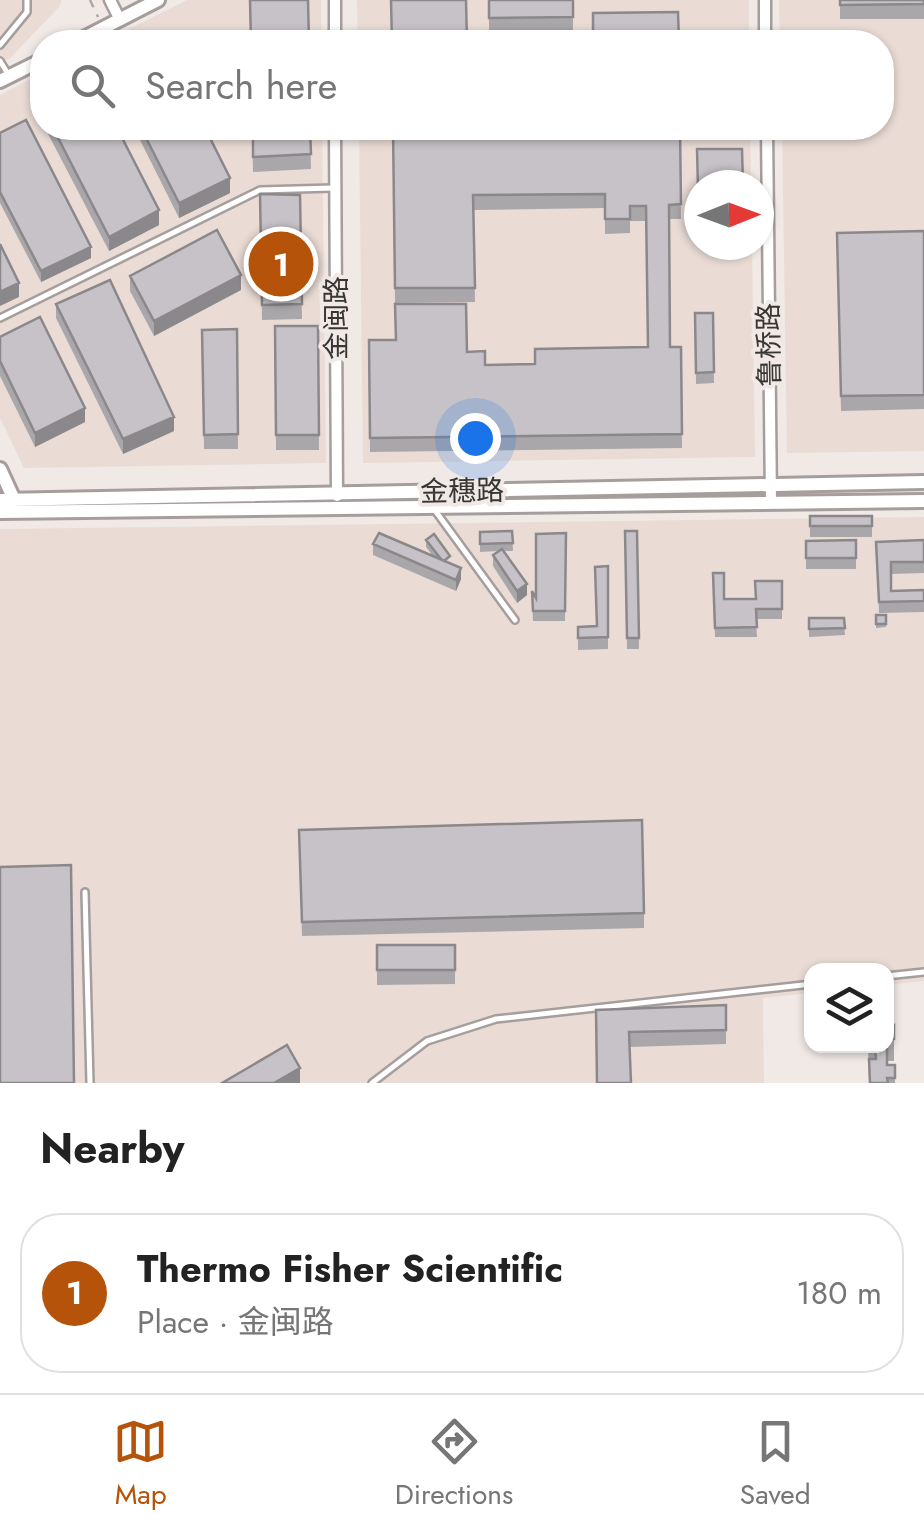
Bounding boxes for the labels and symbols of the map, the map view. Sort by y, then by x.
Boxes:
north arrow [684,170,774,260]
pin: 1 [248,226,314,302]
street label: 金闽路 [316,276,357,360]
street label: 鲁桥路 [748,303,790,387]
your location [450,413,501,464]
street label: 金穗路 [420,470,504,512]

